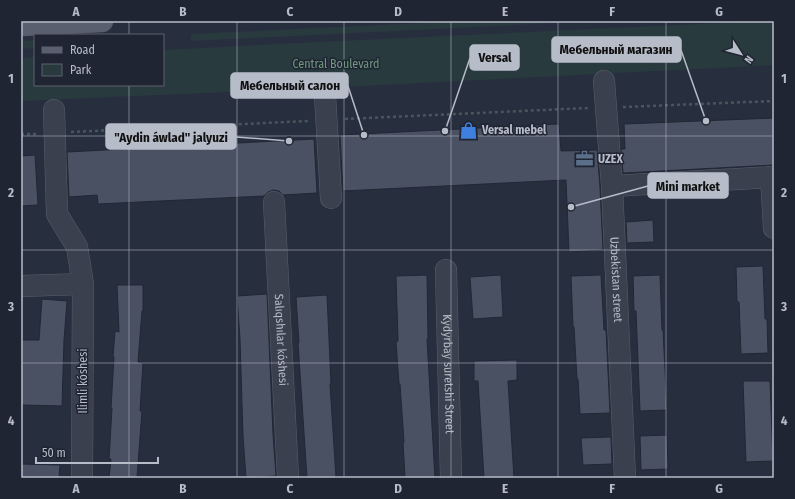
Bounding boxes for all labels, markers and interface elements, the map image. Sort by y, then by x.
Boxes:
text: A [71,4,80,19]
text: B [179,4,187,19]
text: C [287,4,294,19]
text: D [394,4,402,19]
text: E [502,4,508,19]
text: F [609,4,615,19]
text: G [715,4,723,19]
legend [34,34,164,86]
north arrow [721,34,761,74]
callout: Мебельный магазин [552,37,681,62]
text: Мебельный магазин [560,42,673,57]
text: Road [70,43,95,57]
callout: Versal [470,45,519,70]
text: Versal [477,50,512,65]
text: N [741,53,756,66]
park label: Central Boulevard [292,57,380,71]
text: Park [70,63,92,77]
text: 1 [8,71,14,86]
text: 1 [781,71,787,86]
callout: Мебельный салон [231,73,348,98]
text: Мебельный салон [240,78,340,93]
shop icon: Versal mebel [459,120,479,140]
place label: Versal mebel [481,123,547,137]
callout: "Aydin áwlad" jalyuzi [106,124,236,149]
text: "Aydin áwlad" jalyuzi [114,130,228,145]
office icon: UZEX [575,149,595,169]
place label: UZEX [598,152,624,166]
callout: Mini market [648,173,728,198]
text: Mini market [656,179,721,194]
text: 2 [7,185,14,200]
text: 2 [780,185,787,200]
street label: Uzbekistan street [607,237,625,323]
street label: Salıqshılar kóshesi [272,293,290,386]
text: 3 [7,299,14,314]
text: 3 [780,299,787,314]
street label: Kydyrbay suretshi Street [440,314,457,434]
street label: Ilimli kóshesi [76,349,90,413]
text: 4 [8,413,15,428]
text: 4 [781,413,788,428]
scale bar [36,439,158,465]
text: 50 m [42,446,66,460]
text: A [71,481,80,496]
text: B [179,481,187,496]
text: C [287,481,294,496]
text: D [394,481,402,496]
text: E [502,481,508,496]
text: F [609,481,615,496]
text: G [715,481,723,496]

